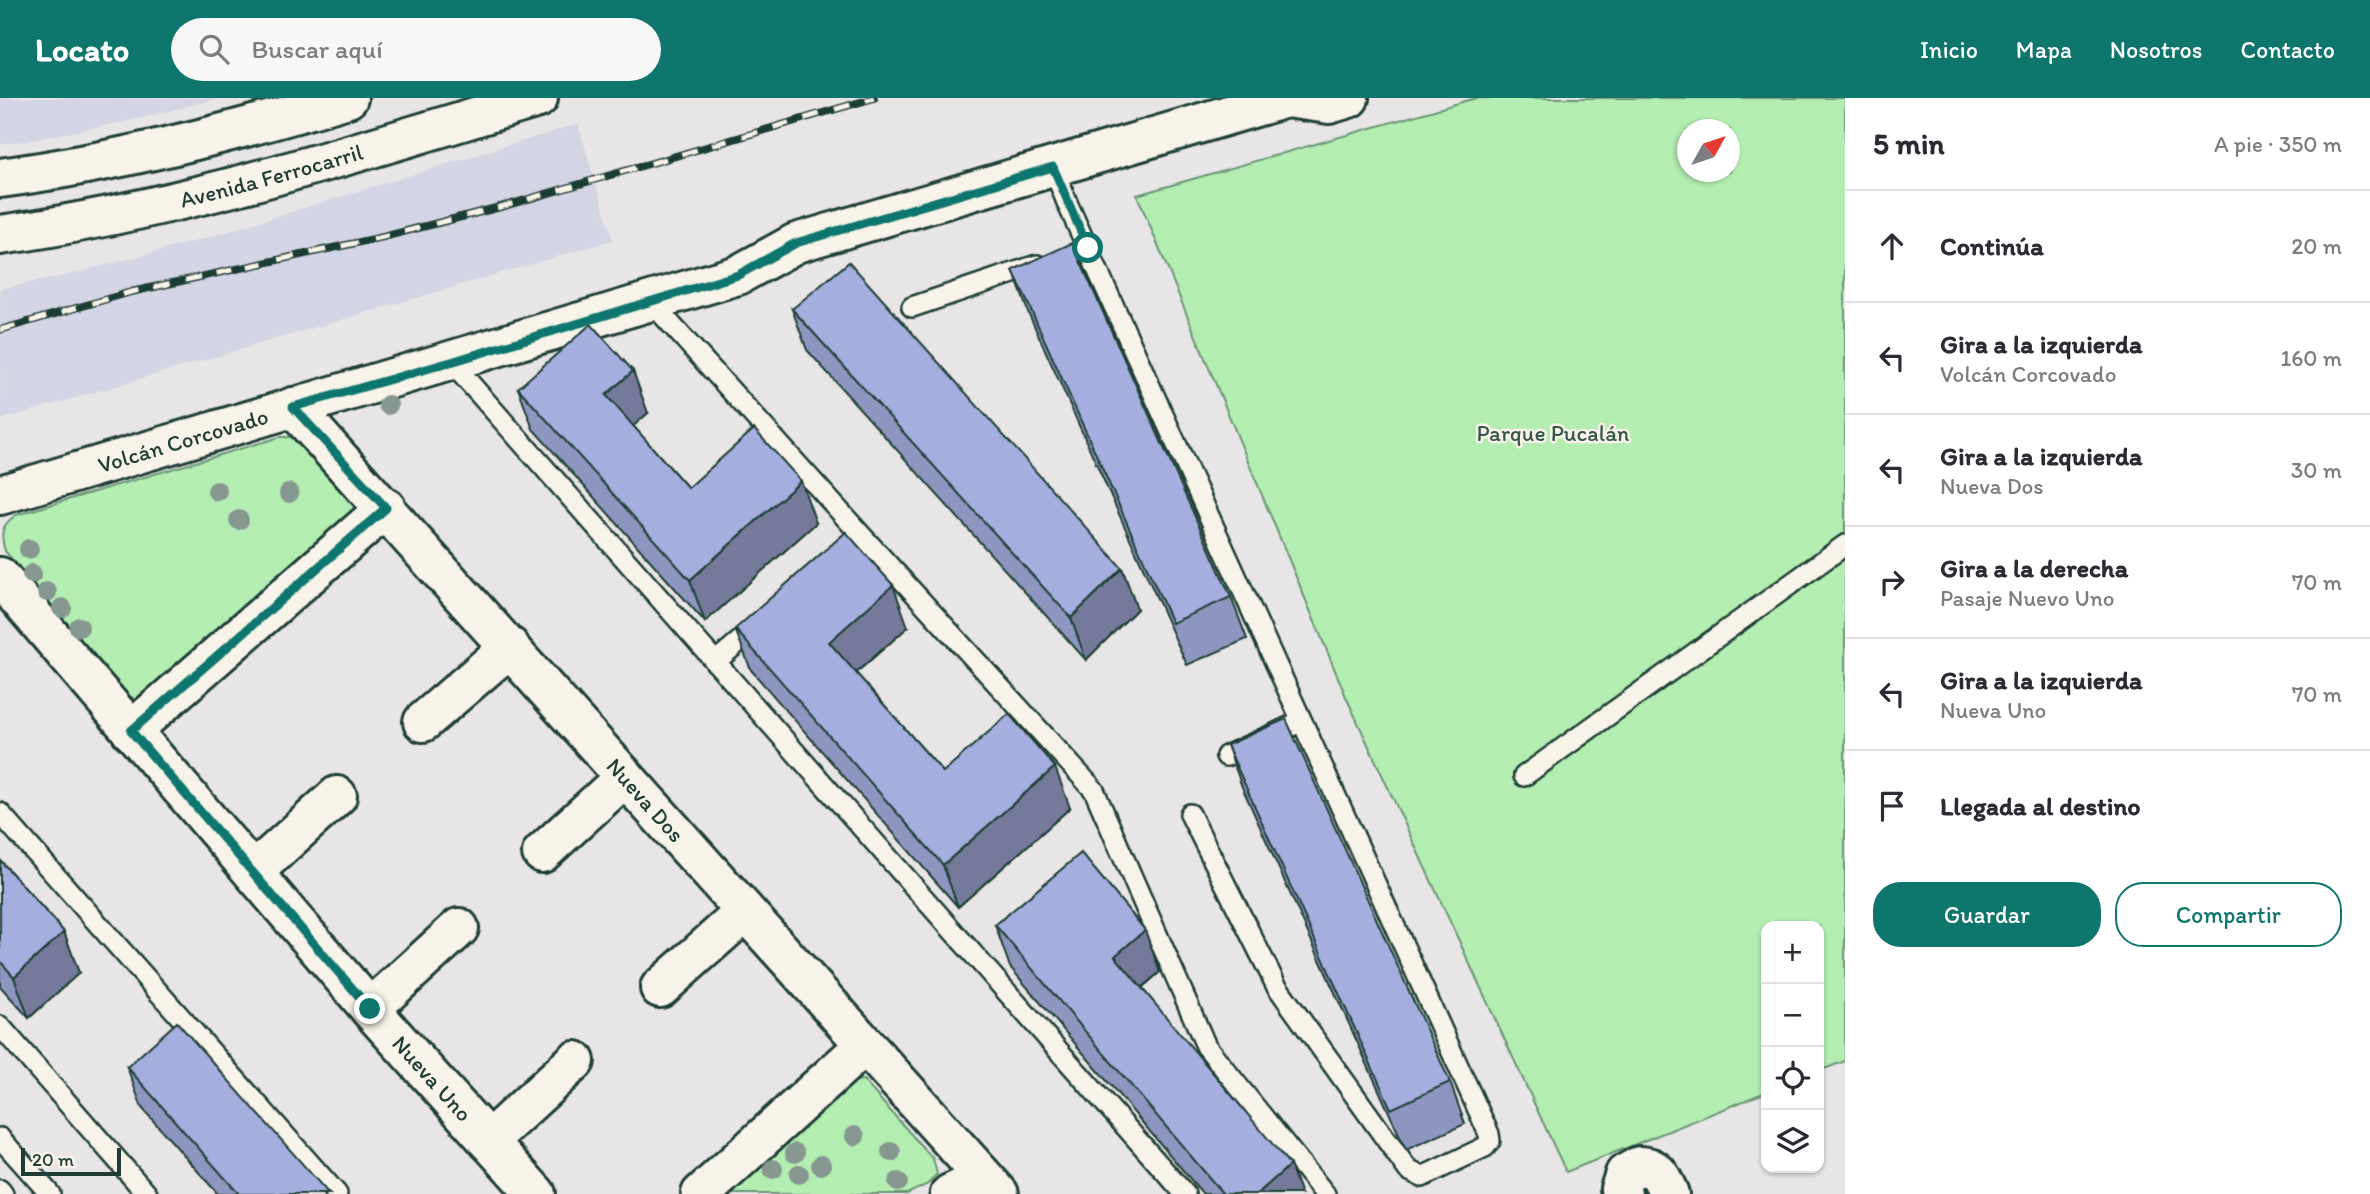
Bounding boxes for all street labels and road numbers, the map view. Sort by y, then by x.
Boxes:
street label: Avenida Ferrocarril [177,137,367,214]
street label: Volcán Corcovado [94,402,272,479]
street label: Nueva Dos [601,752,691,848]
street label: Nueva Uno [386,1029,478,1127]

